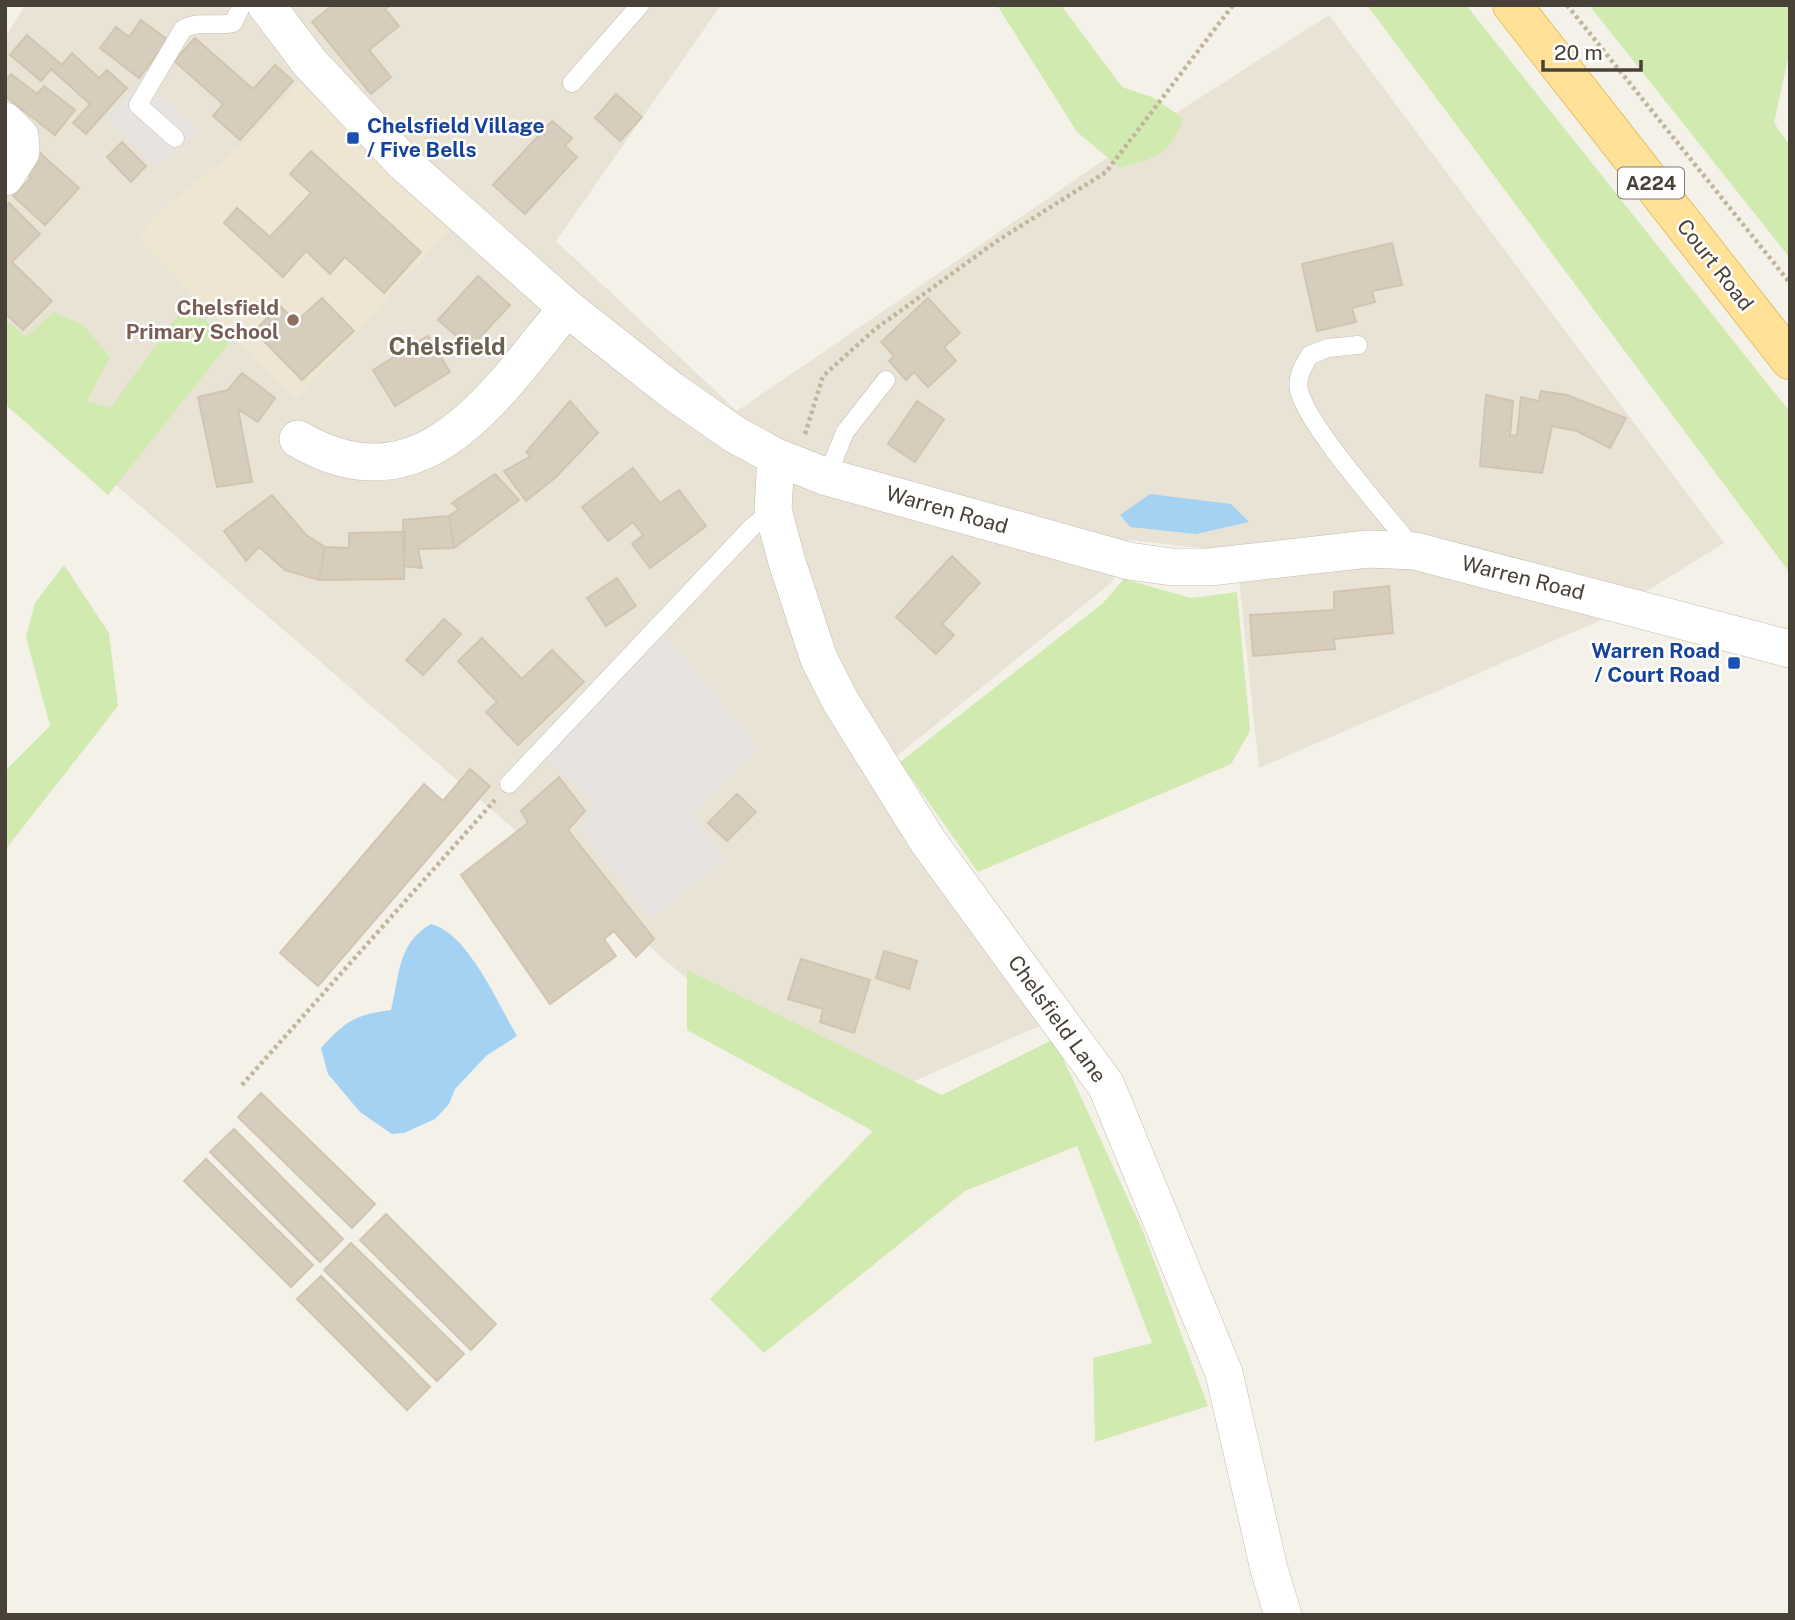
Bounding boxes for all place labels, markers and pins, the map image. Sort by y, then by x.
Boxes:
place label: Chelsfield Village / Five Bells [367,113,545,162]
marker: Chelsfield Village / Five Bells [345,130,361,146]
place label: Chelsfield Primary School [126,295,279,344]
marker: Chelsfield Primary School [285,312,301,328]
place label: Warren Road / Court Road [1591,638,1720,687]
marker: Warren Road / Court Road [1726,655,1742,671]

